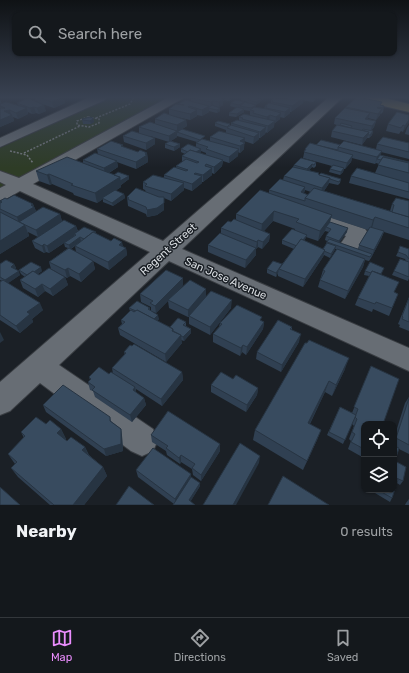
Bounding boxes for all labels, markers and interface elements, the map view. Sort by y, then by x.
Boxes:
search box [12,12,397,56]
icon: search [26,23,48,45]
text: Search here [58,25,142,43]
street label: Regent Street [137,220,200,278]
street label: San Jose Avenue [183,255,269,302]
map controls [361,421,397,493]
button: locate [361,421,397,457]
button: layers [361,457,397,493]
text: Nearby [16,521,77,541]
text: 0 results [340,524,393,539]
tab: Map [51,627,73,664]
tab: Directions [174,627,226,664]
tab: Saved [327,627,358,664]

